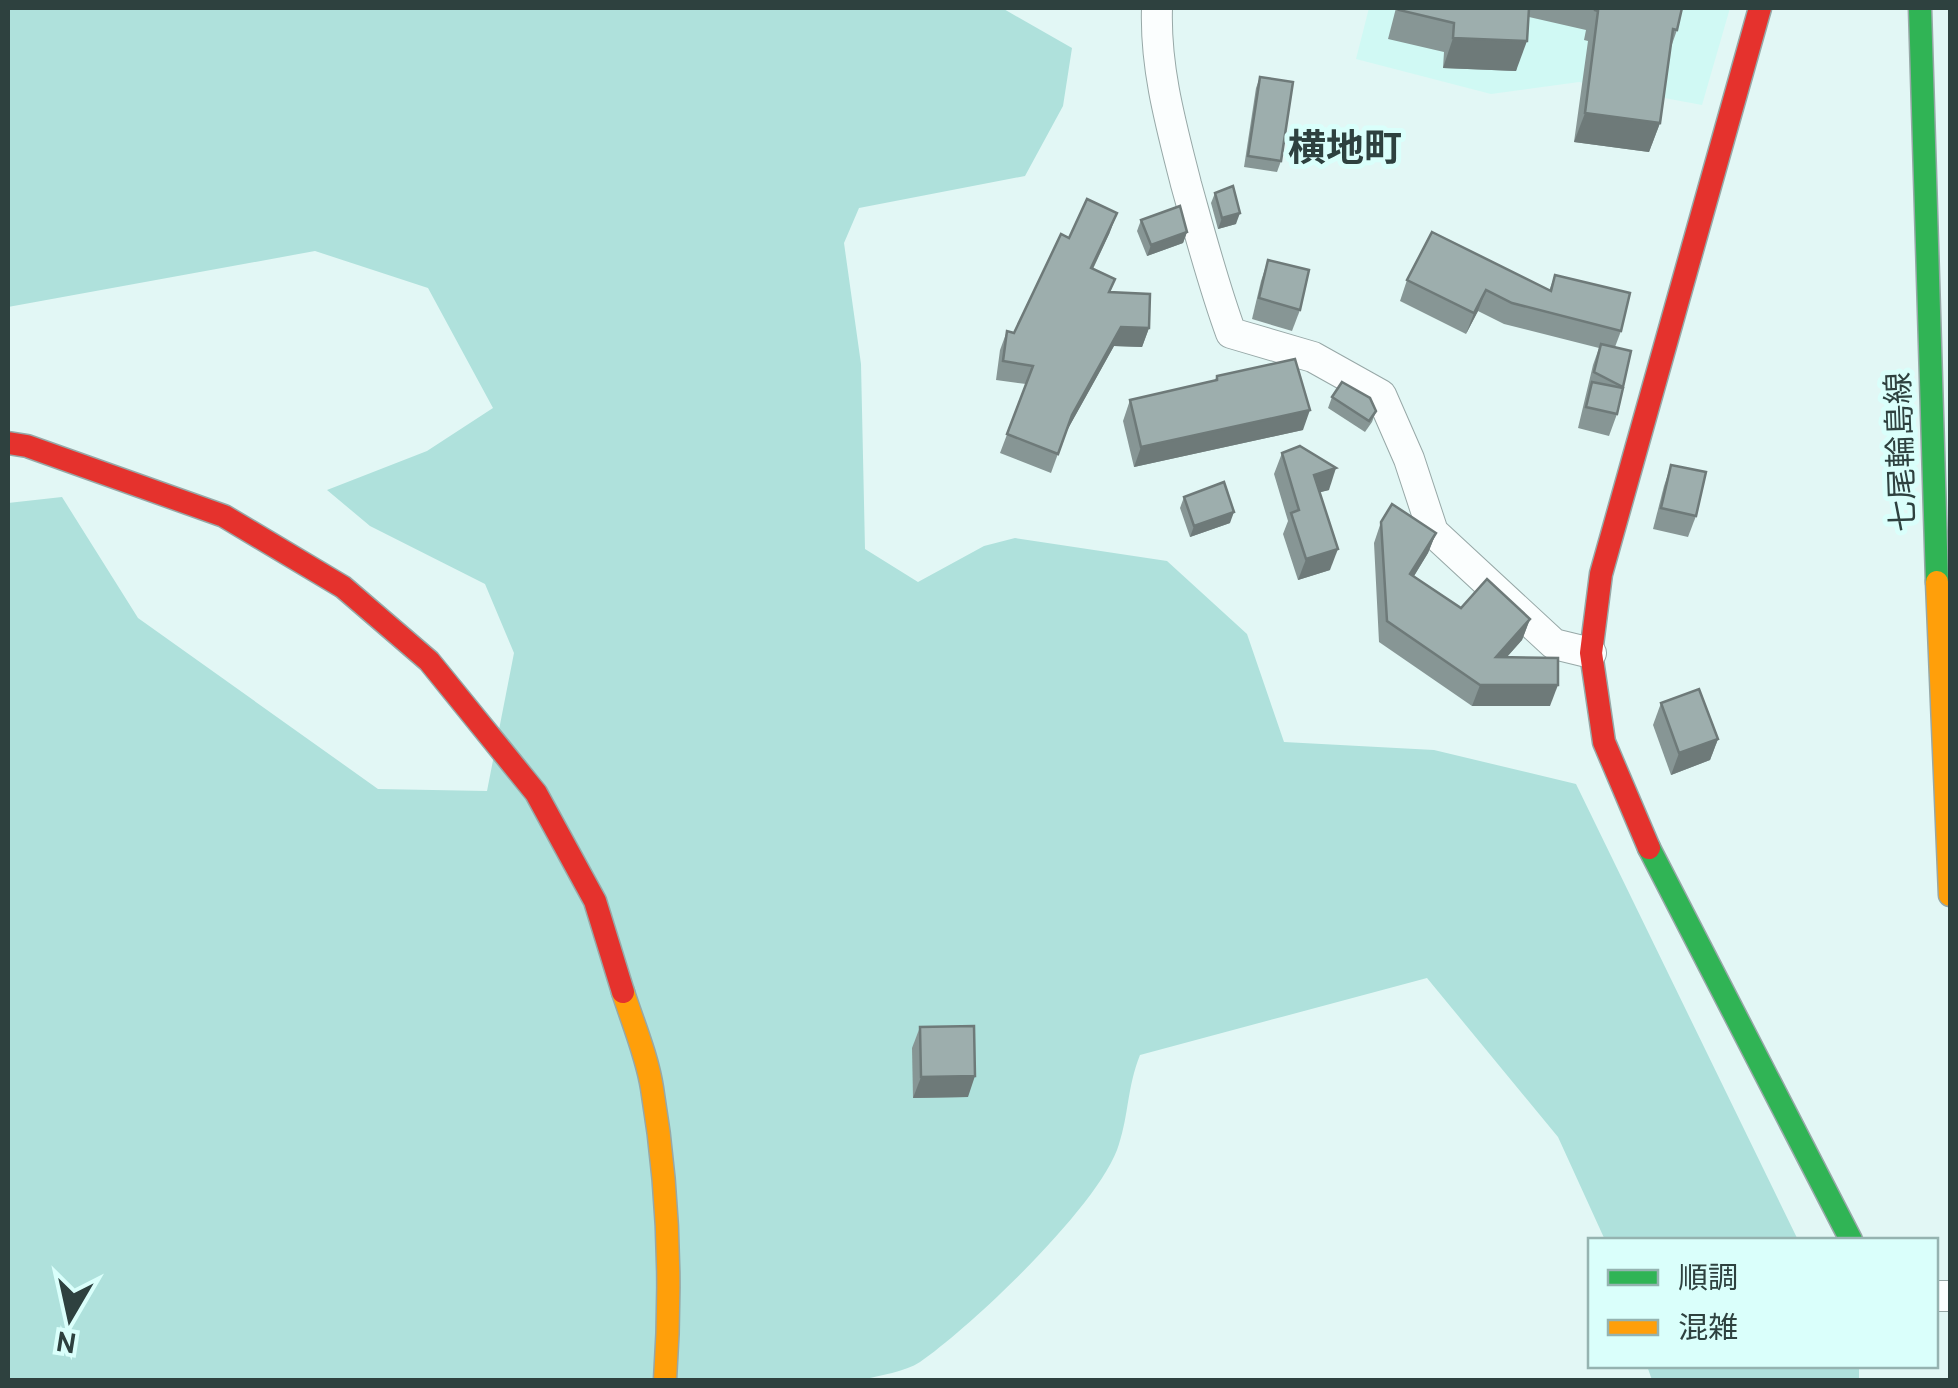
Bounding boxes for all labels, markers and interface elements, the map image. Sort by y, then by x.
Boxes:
district label: 横地町 [1288,124,1402,171]
street label: 七尾輪島線 [1878,371,1922,533]
legend [1588,1238,1938,1368]
text: 順調 [1678,1259,1738,1296]
north arrow [20,1268,120,1368]
text: 混雑 [1678,1309,1738,1346]
text: N [54,1324,79,1361]

